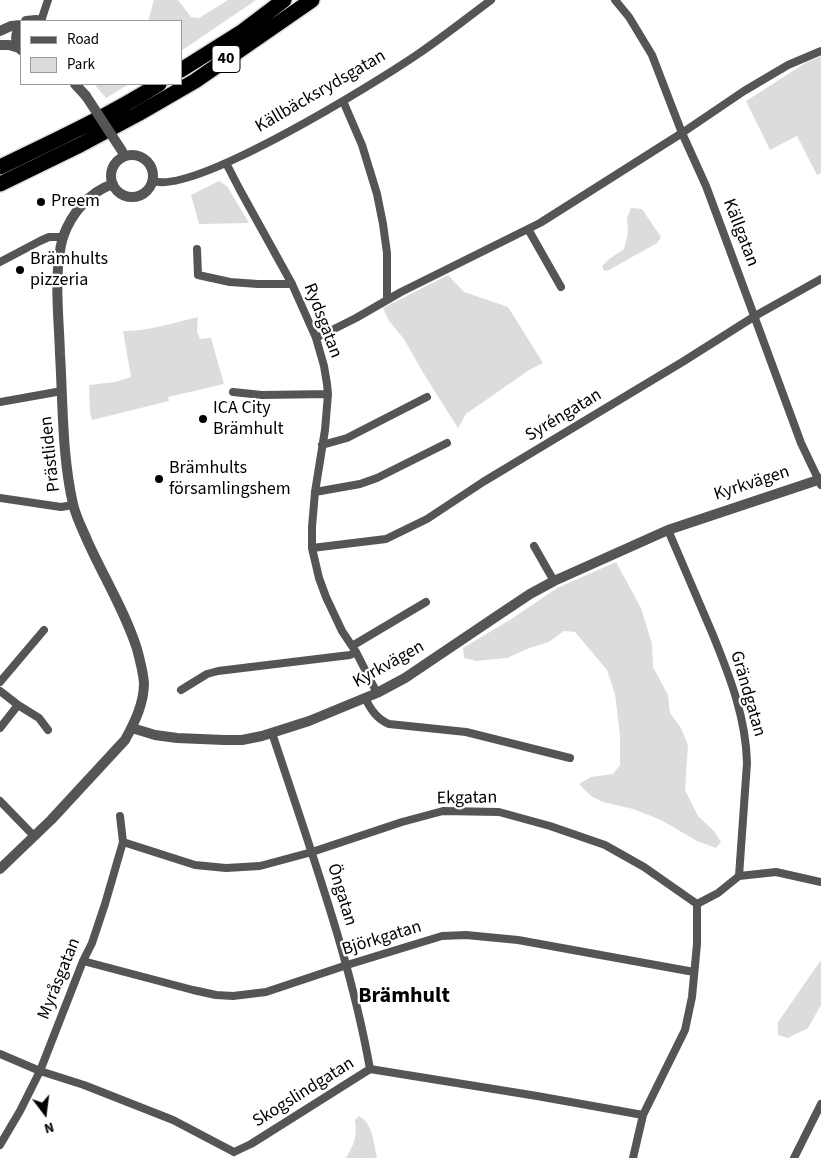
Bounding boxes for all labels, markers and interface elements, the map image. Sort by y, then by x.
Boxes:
legend [20,20,182,85]
text: Road [67,29,99,50]
road number: 40 [212,46,240,72]
street label: Källbäcksrydsgatan [252,46,390,138]
text: Park [67,54,95,75]
place label: Preem [51,191,100,213]
marker: Preem [35,196,47,208]
street label: Källgatan [717,196,763,270]
place label: Brämhults pizzeria [30,249,108,292]
marker: Brämhults pizzeria [14,264,26,276]
street label: Rydsgatan [298,281,346,361]
street label: Syréngatan [522,385,606,447]
place label: ICA City Brämhult [213,398,284,440]
marker: ICA City Brämhult [197,413,209,425]
street label: Prästliden [36,415,66,493]
place label: Brämhults församlingshem [169,458,291,500]
street label: Kyrkvägen [711,462,793,506]
marker: Brämhults församlingshem [153,473,165,485]
street label: Kyrkvägen [350,637,428,693]
street label: Grändgatan [724,649,770,739]
street label: Ekgatan [437,788,497,810]
street label: Öngatan [321,861,361,929]
street label: Björkgatan [340,917,424,961]
street label: Myråsgatan [34,935,86,1023]
district label: Brämhult [358,984,450,1010]
street label: Skogslindgatan [249,1053,359,1133]
north arrow [20,1088,70,1138]
text: N [42,1117,56,1138]

